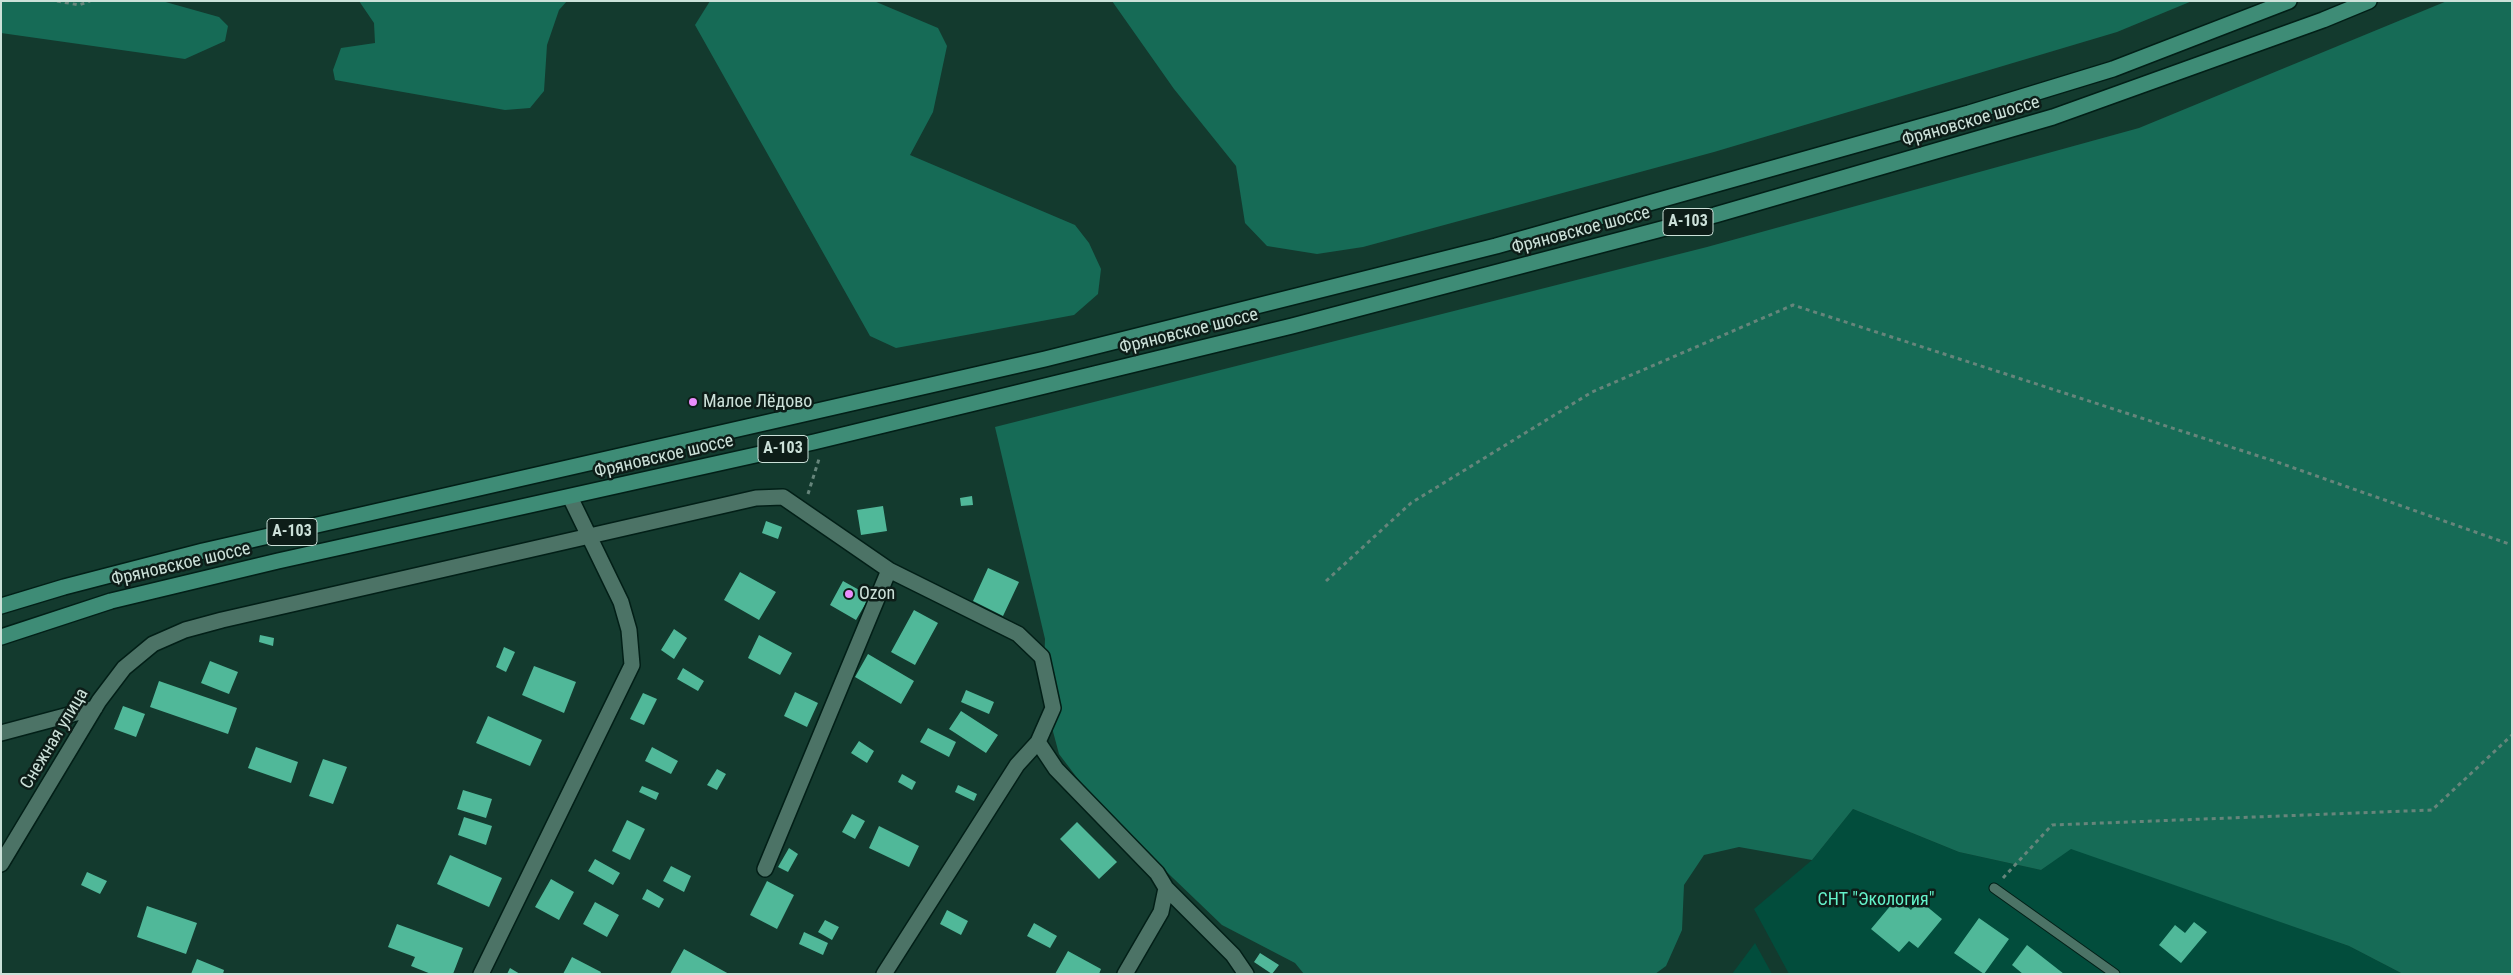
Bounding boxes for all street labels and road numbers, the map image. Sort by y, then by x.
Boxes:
street label: Фряновское шоссе [1900,92,2042,152]
street label: Фряновское шоссе [1510,202,1652,260]
road number: А-103 [1663,208,1713,236]
street label: Фряновское шоссе [1117,304,1261,360]
street label: Фряновское шоссе [592,430,736,484]
road number: А-103 [758,436,808,462]
road number: А-103 [267,518,317,546]
street label: Фряновское шоссе [109,538,253,592]
street label: Снежная улица [16,685,94,793]

